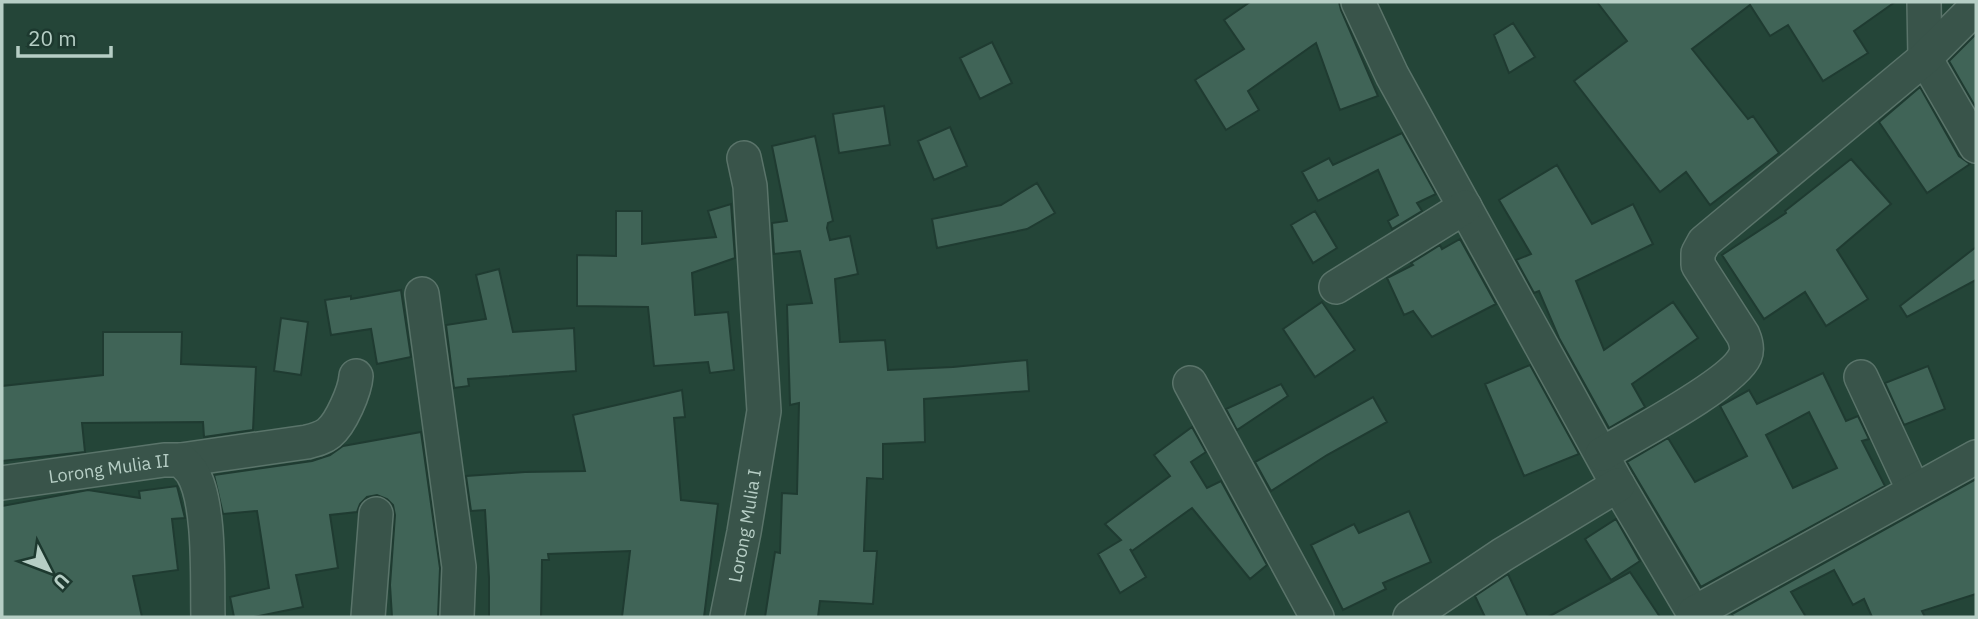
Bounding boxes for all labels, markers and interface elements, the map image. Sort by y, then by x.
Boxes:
scale bar [18,14,110,58]
text: 20 m [28,24,77,52]
street label: Lorong Mulia II [47,449,169,488]
street label: Lorong Mulia I [723,467,766,584]
north arrow [14,535,84,605]
text: U [48,568,75,594]

